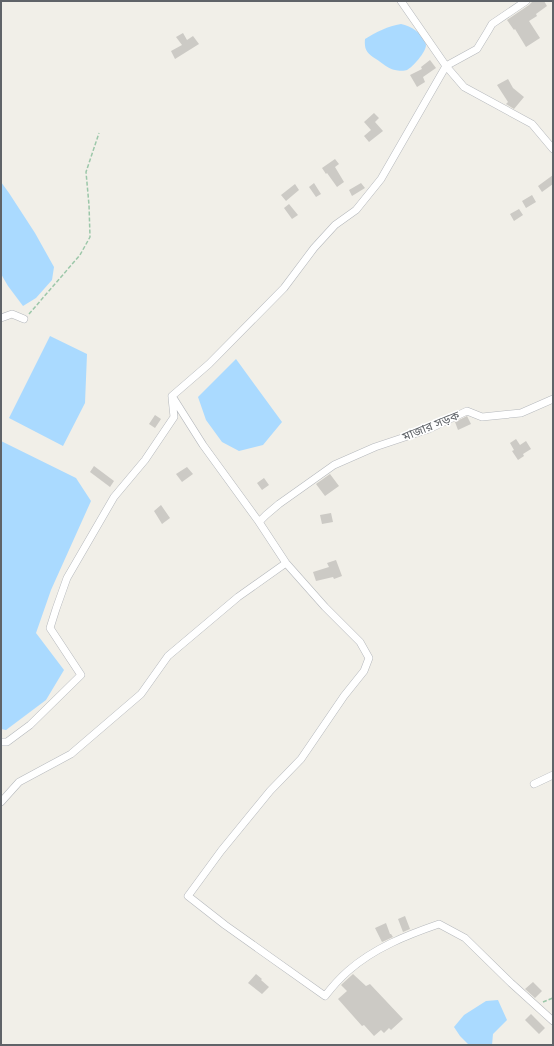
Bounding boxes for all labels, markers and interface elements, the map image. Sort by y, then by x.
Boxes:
street label: মাজার সড়ক [399,407,462,444]

